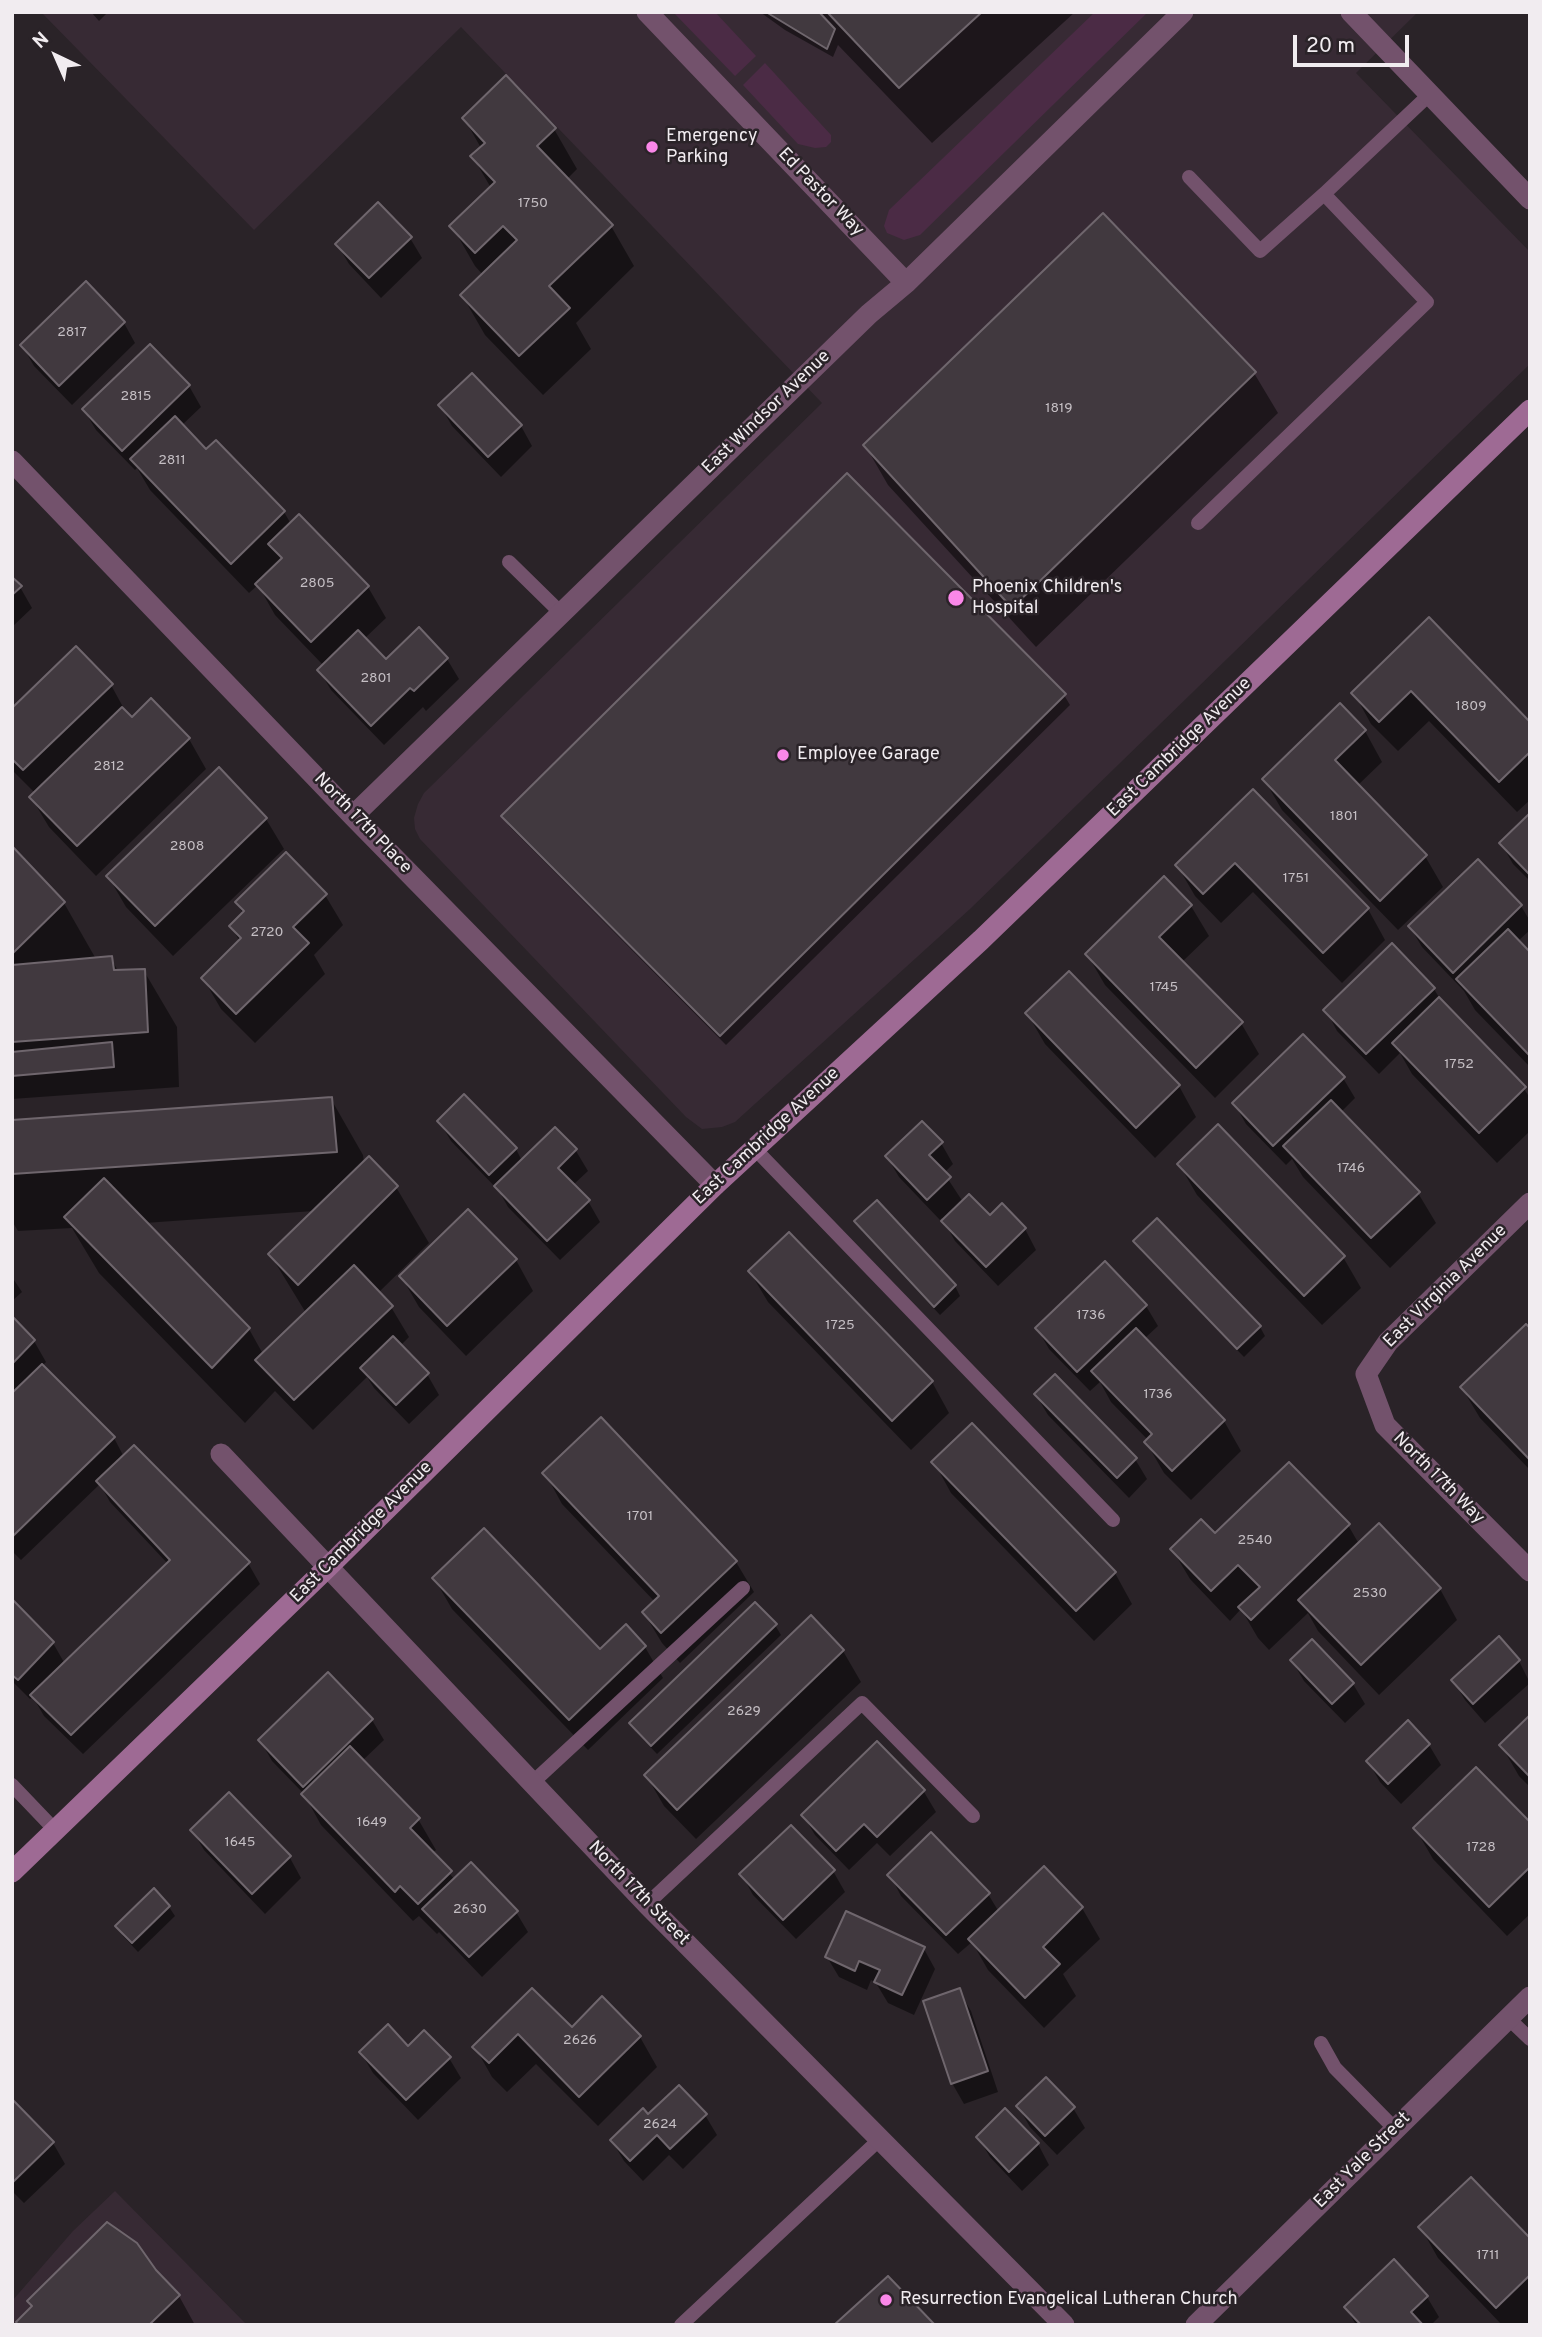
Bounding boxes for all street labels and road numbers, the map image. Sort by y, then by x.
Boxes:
street label: Ed Pastor Way [772,144,868,242]
street label: East Windsor Avenue [699,346,835,480]
street label: East Cambridge Avenue [1104,674,1256,822]
street label: North 17th Place [308,769,416,879]
street label: East Cambridge Avenue [689,1064,845,1210]
street label: East Virginia Avenue [1380,1221,1512,1353]
street label: North 17th Way [1388,1429,1488,1529]
street label: East Cambridge Avenue [287,1458,437,1608]
street label: North 17th Street [583,1837,693,1951]
street label: East Yale Street [1310,2108,1416,2214]

